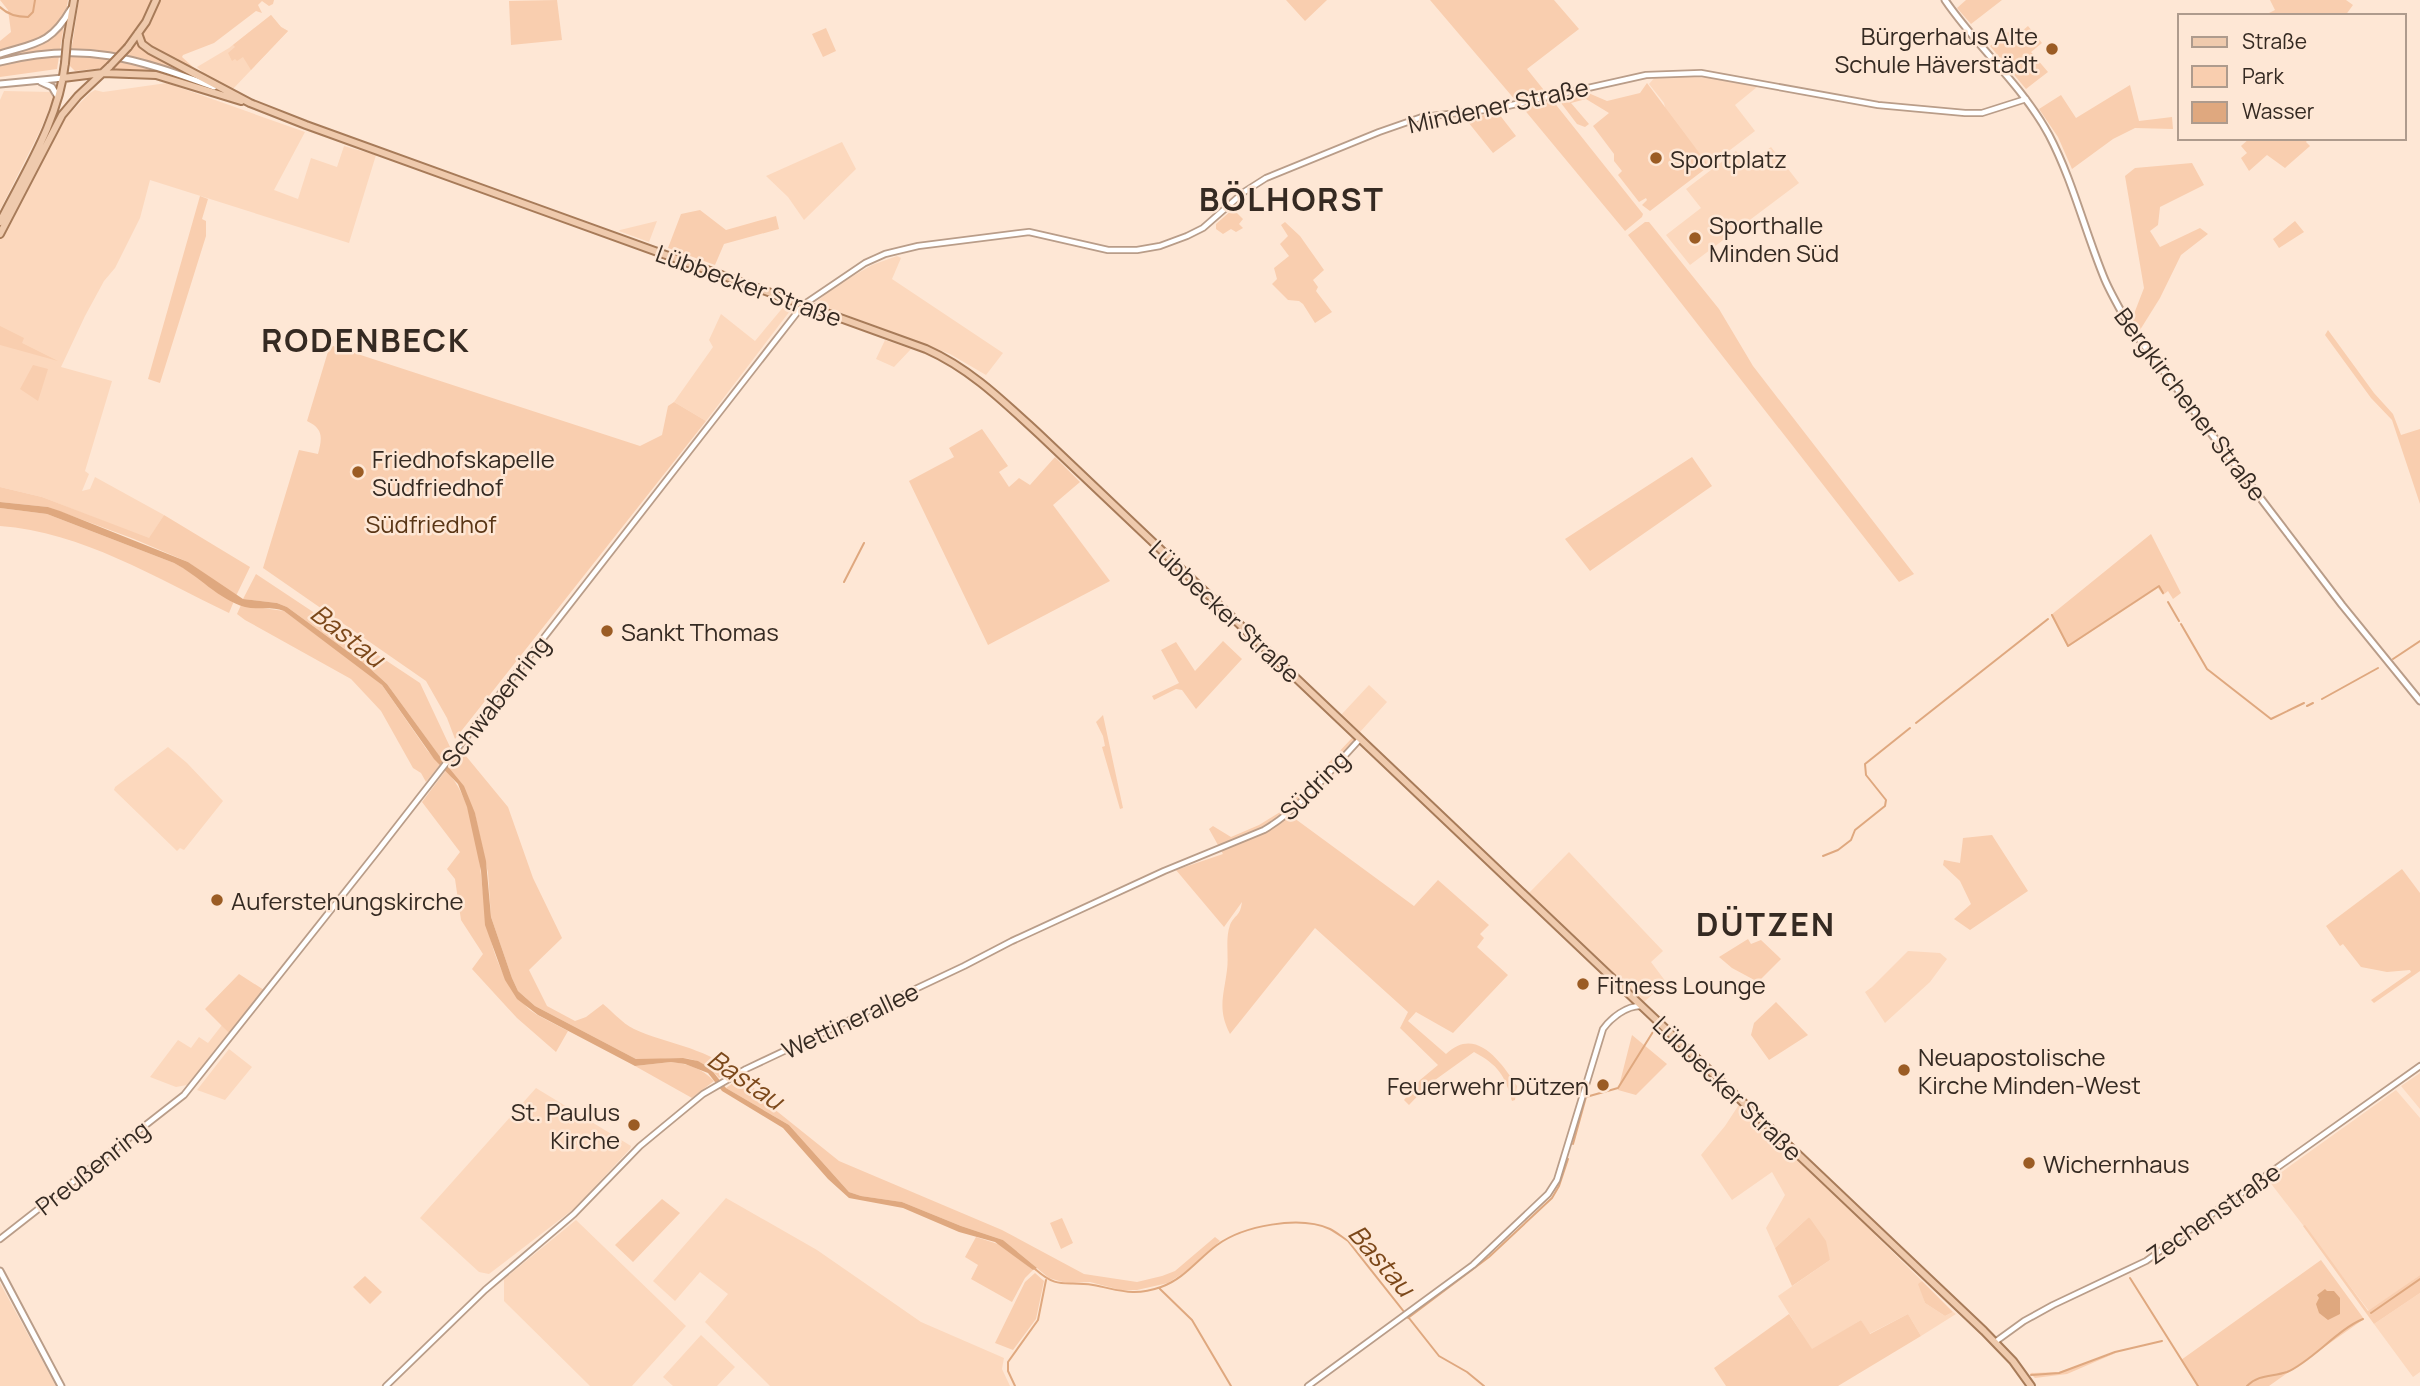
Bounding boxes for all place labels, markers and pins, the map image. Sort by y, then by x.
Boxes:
place label: Bürgerhaus Alte Schule Häverstädt [1834,19,2038,80]
marker: Bürgerhaus Alte Schule Häverstädt [2044,41,2060,57]
place label: Sportplatz [1670,142,1787,175]
marker: Sportplatz [1648,150,1664,166]
place label: Sporthalle Minden Süd [1709,208,1839,269]
marker: Sporthalle Minden Süd [1687,230,1703,246]
place label: Friedhofskapelle Südfriedhof [372,442,555,503]
marker: Friedhofskapelle Südfriedhof [350,464,366,480]
place label: Sankt Thomas [621,615,779,648]
marker: Sankt Thomas [599,623,615,639]
place label: Auferstehungskirche [231,884,464,917]
marker: Auferstehungskirche [209,892,225,908]
place label: Fitness Lounge [1597,968,1766,1001]
marker: Fitness Lounge [1575,976,1591,992]
place label: Neuapostolische Kirche Minden-West [1918,1040,2141,1101]
marker: Neuapostolische Kirche Minden-West [1896,1062,1912,1078]
place label: Feuerwehr Dützen [1387,1069,1589,1102]
marker: Feuerwehr Dützen [1595,1077,1611,1093]
place label: St. Paulus Kirche [511,1095,620,1156]
marker: St. Paulus Kirche [626,1117,642,1133]
place label: Wichernhaus [2043,1147,2190,1180]
marker: Wichernhaus [2021,1155,2037,1171]

